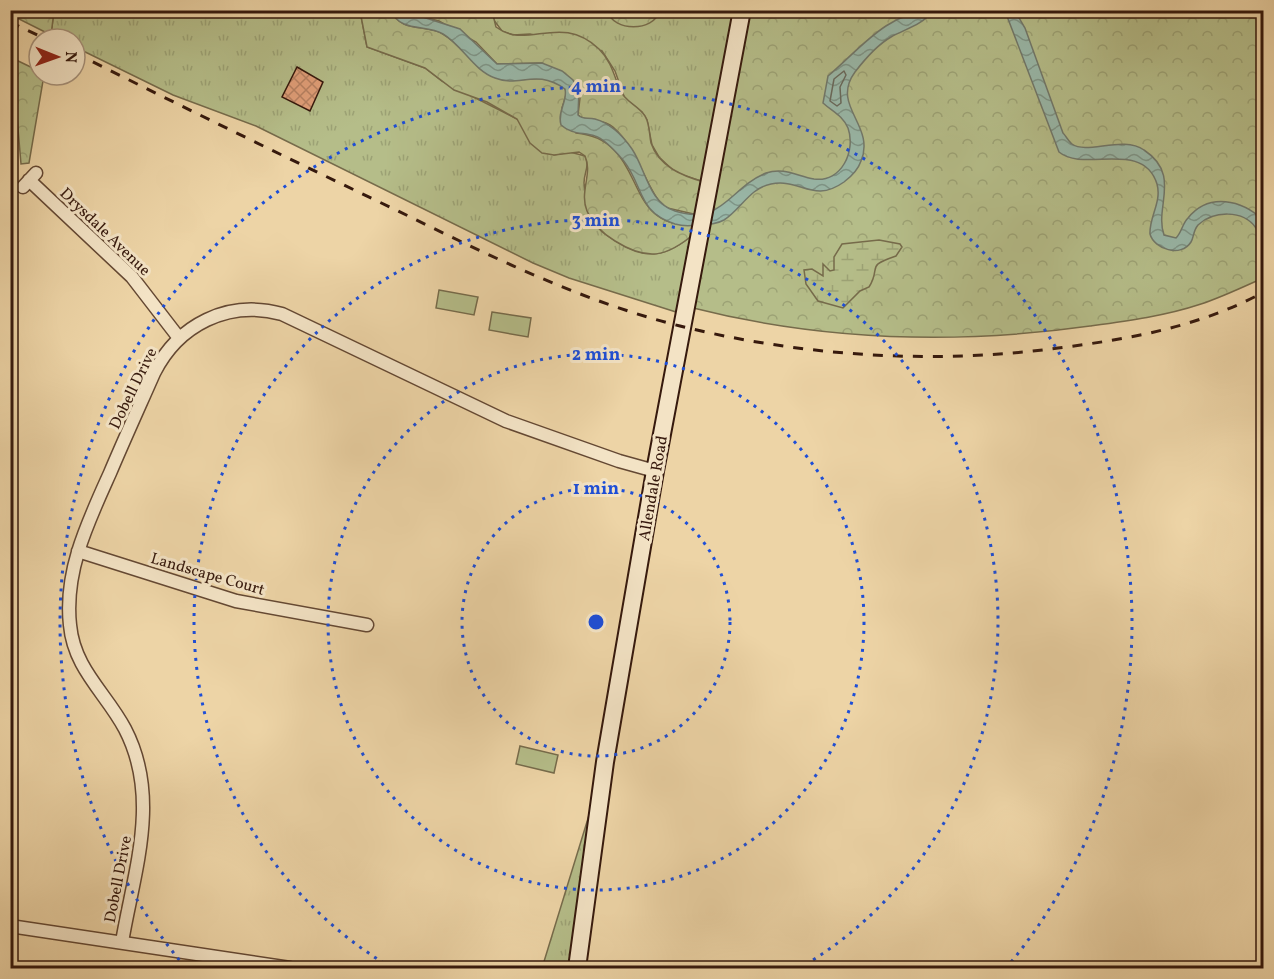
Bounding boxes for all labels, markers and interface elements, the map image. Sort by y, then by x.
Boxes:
north arrow [27,27,87,87]
text: N [59,51,81,64]
text: 4 min [571,75,621,100]
street label: Drysdale Avenue [54,183,155,282]
text: 3 min [572,209,620,234]
text: 2 min [572,343,620,368]
street label: Dobell Drive [105,344,163,433]
street label: Allendale Road [634,434,674,543]
text: 1 min [573,477,619,502]
street label: Landscape Court [148,548,267,602]
centre of rings [586,612,606,632]
street label: Dobell Drive [100,834,138,925]

